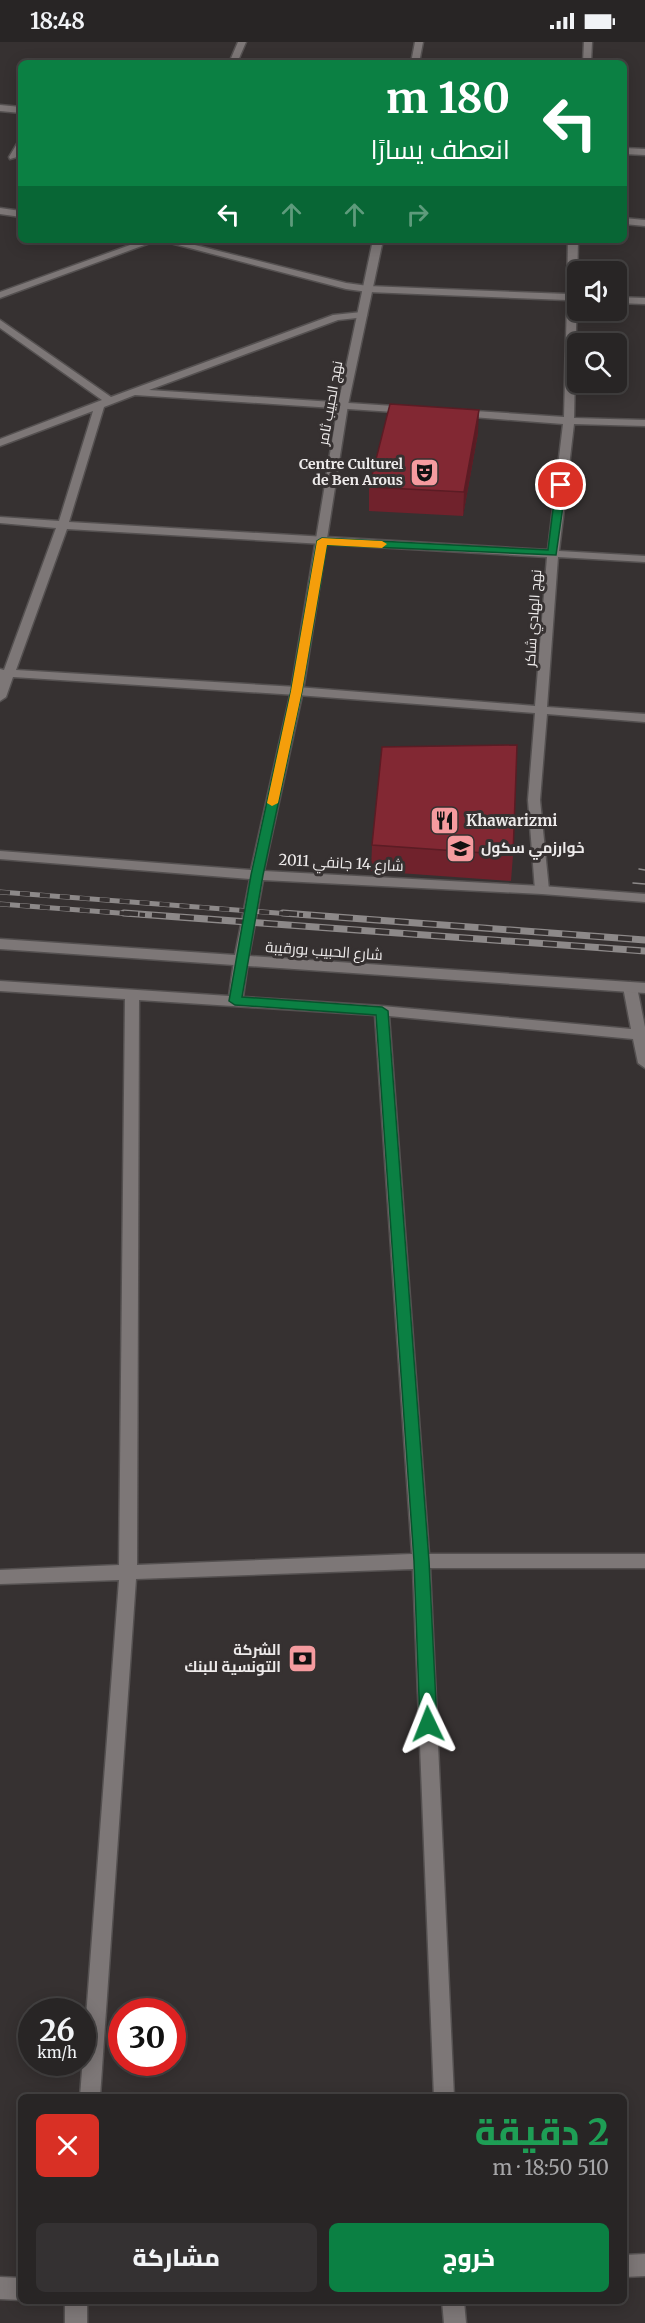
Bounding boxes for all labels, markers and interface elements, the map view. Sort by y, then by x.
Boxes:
text: 18:48 [30,7,85,35]
text: 180 m [386,72,510,124]
icon: left [531,84,609,162]
text: انعطف يسارًا [370,132,510,166]
icon: left [212,198,245,231]
icon: ahead [275,198,308,231]
icon: ahead [338,198,371,231]
icon: right [401,198,434,231]
map controls [567,261,627,393]
button: sound [567,261,627,321]
button: search [567,333,627,393]
street label: نهج الحبيب ثامر [314,359,346,448]
place label: Centre Culturel de Ben Arous [299,455,403,489]
theatre icon: Centre Culturel de Ben Arous [408,456,440,488]
pin [535,459,586,510]
icon: arrive [544,468,577,501]
street label: نهج الهادي شاكر [521,569,548,668]
restaurant icon: Khawarizmi [429,805,461,837]
place label: Khawarizmi [466,811,557,830]
school or university icon: خوارزمي سكول [444,832,476,864]
place label: خوارزمي سكول [481,838,585,860]
street label: شارع 14 جانفي 2011 [278,850,404,878]
street label: شارع الحبيب بورقيبة [265,937,383,966]
place label: الشركة التونسية للبنك [184,1640,281,1676]
bank icon: الشركة التونسية للبنك [286,1643,318,1675]
position arrow [396,1692,460,1756]
speed limit sign: 30 [108,1998,186,2076]
text: 26 [39,2011,75,2049]
text: km/h [37,2043,77,2062]
text: 2 دقيقة [475,2110,609,2155]
button: close [36,2114,99,2177]
text: 510 m · 18:50 [493,2155,609,2180]
button: مشاركة [36,2223,317,2292]
button: خروج [329,2223,609,2292]

